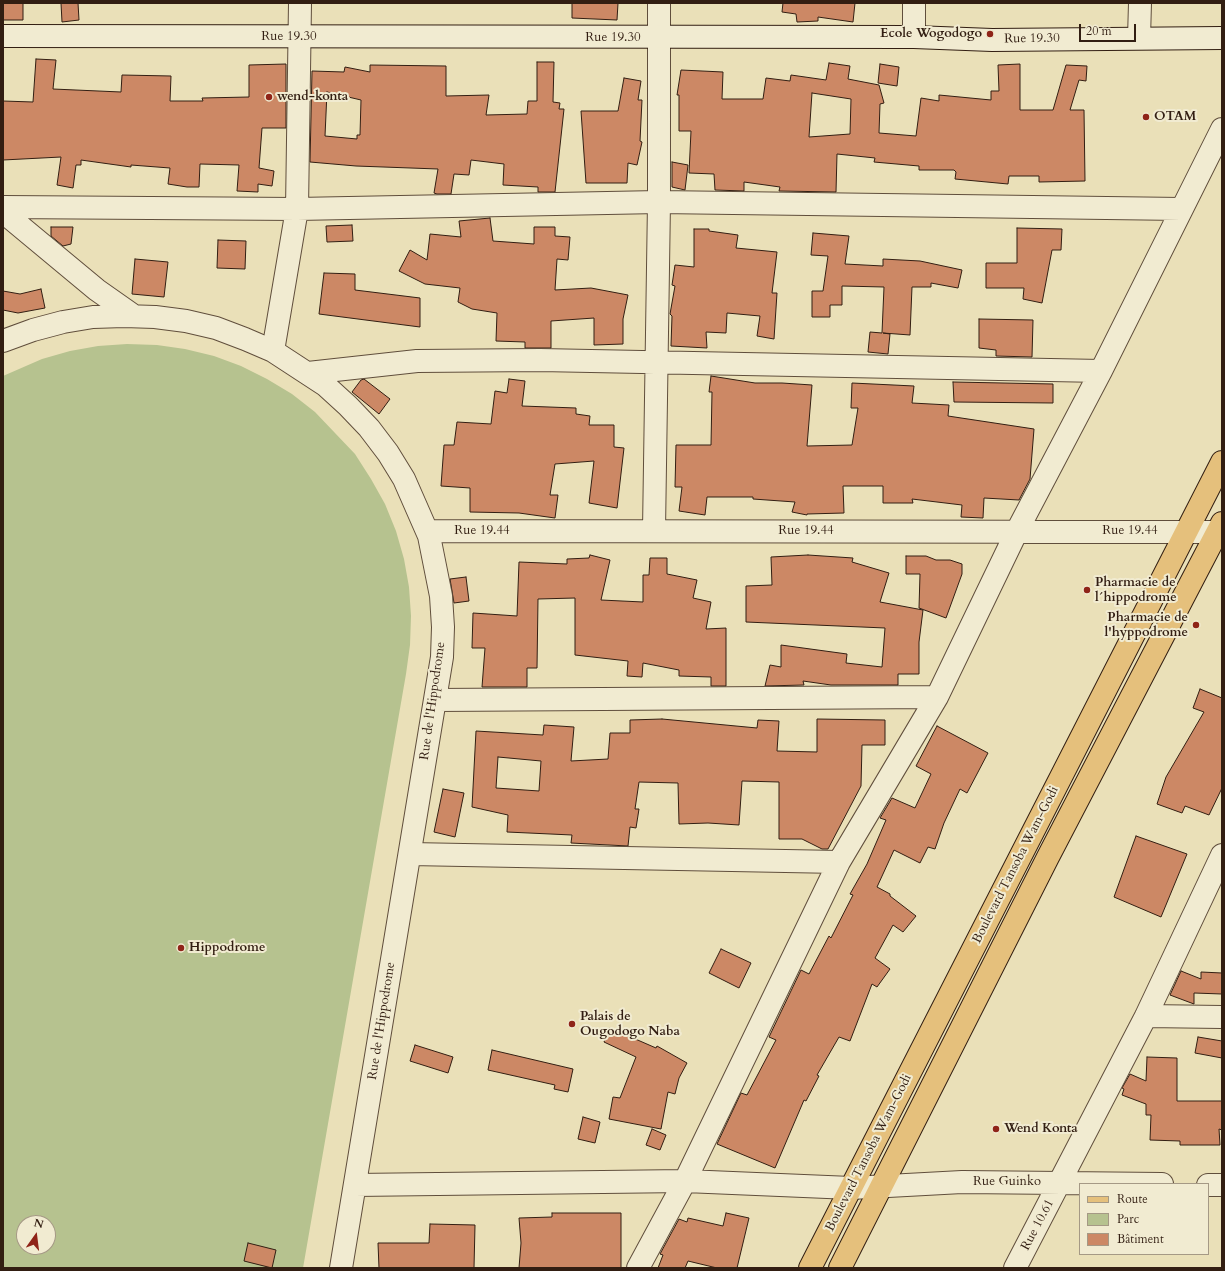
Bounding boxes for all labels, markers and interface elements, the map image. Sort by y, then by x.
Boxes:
scale bar [1081,16,1138,42]
text: 20 m [1086,23,1112,39]
place label: Ecole Wogodogo [880,26,982,42]
street label: Rue 19.30 [261,29,317,45]
marker: Ecole Wogodogo [985,29,995,39]
street label: Rue 19.30 [585,30,641,46]
street label: Rue 19.30 [1004,31,1060,47]
place label: wend-konta [277,89,348,105]
marker: wend-konta [264,92,274,102]
place label: OTAM [1154,109,1196,125]
marker: OTAM [1141,112,1151,122]
street label: Rue 19.44 [454,523,510,539]
street label: Rue 19.44 [778,523,834,539]
street label: Rue 19.44 [1102,523,1158,539]
place label: Pharmacie de l´hippodrome [1095,575,1177,606]
marker: Pharmacie de l´hippodrome [1082,585,1092,595]
place label: Pharmacie de l'hyppodrome [1105,610,1188,641]
marker: Pharmacie de l'hyppodrome [1191,620,1201,630]
street label: Rue de l'Hippodrome [417,641,449,761]
street label: Boulevard Tansoba Wam-Godi [970,784,1062,946]
place label: Hippodrome [189,940,265,956]
marker: Hippodrome [176,943,186,953]
street label: Rue de l'Hippodrome [365,961,399,1081]
place label: Palais de Ougodogo Naba [580,1009,680,1040]
marker: Palais de Ougodogo Naba [567,1019,577,1029]
street label: Boulevard Tansoba Wam-Godi [823,1072,915,1234]
place label: Wend Konta [1004,1121,1078,1137]
marker: Wend Konta [991,1124,1001,1134]
street label: Rue Guinko [973,1174,1041,1190]
legend [1079,1183,1209,1255]
text: Route [1117,1191,1148,1207]
street label: Rue 10.61 [1018,1197,1058,1253]
text: Parc [1117,1211,1139,1227]
north arrow [16,1215,56,1255]
text: N [32,1215,45,1232]
text: Bâtiment [1117,1231,1164,1247]

